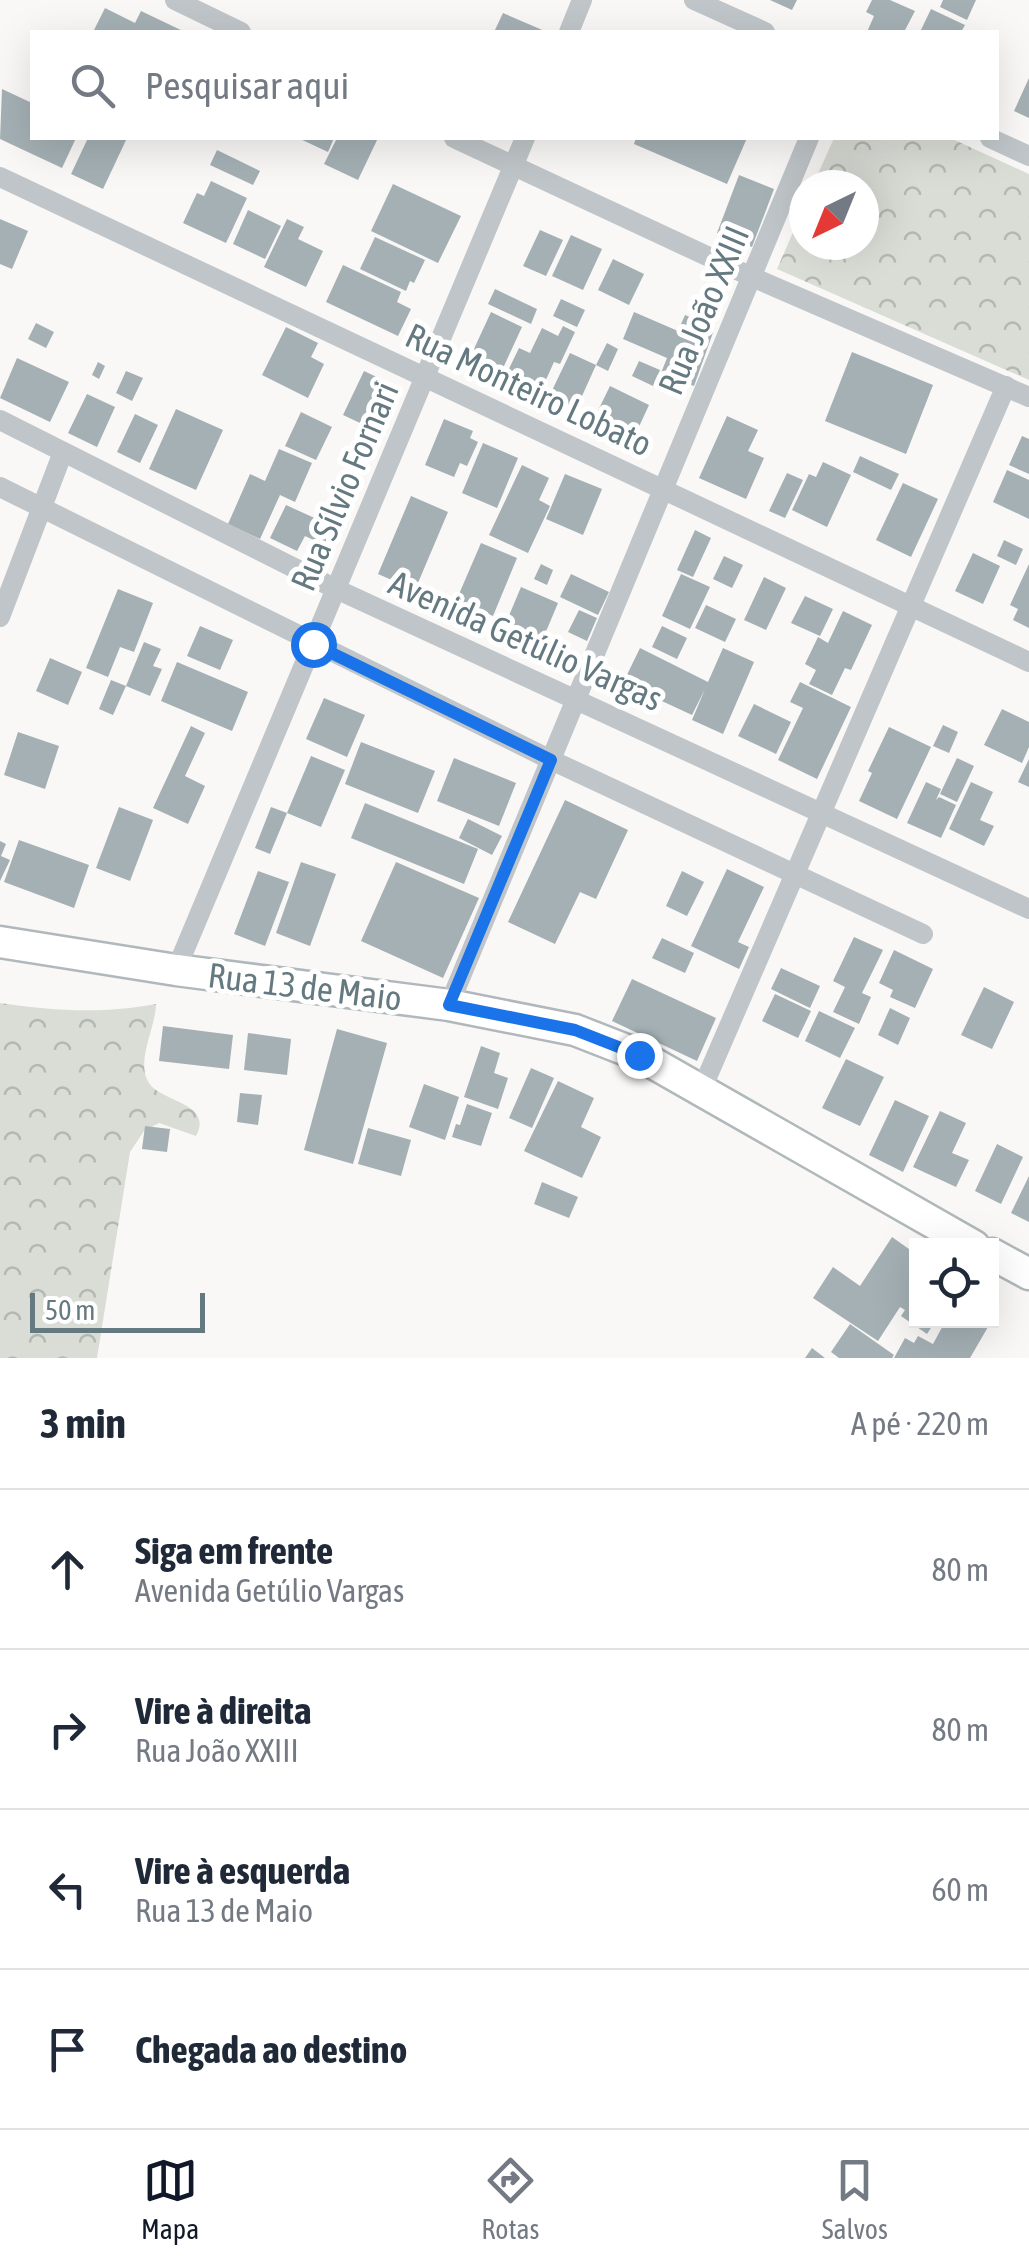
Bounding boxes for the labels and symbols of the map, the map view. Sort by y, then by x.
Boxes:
north arrow [789,170,879,260]
street label: Rua João XXIII [650,220,756,400]
street label: Rua Monteiro Lobato [400,315,658,463]
street label: Rua Sílvio Fornari [282,376,406,596]
street label: Avenida Getúlio Vargas [383,562,669,718]
route start [291,622,337,668]
street label: Rua 13 de Maio [206,954,404,1018]
route end [617,1033,663,1079]
scale bar [30,1288,205,1332]

